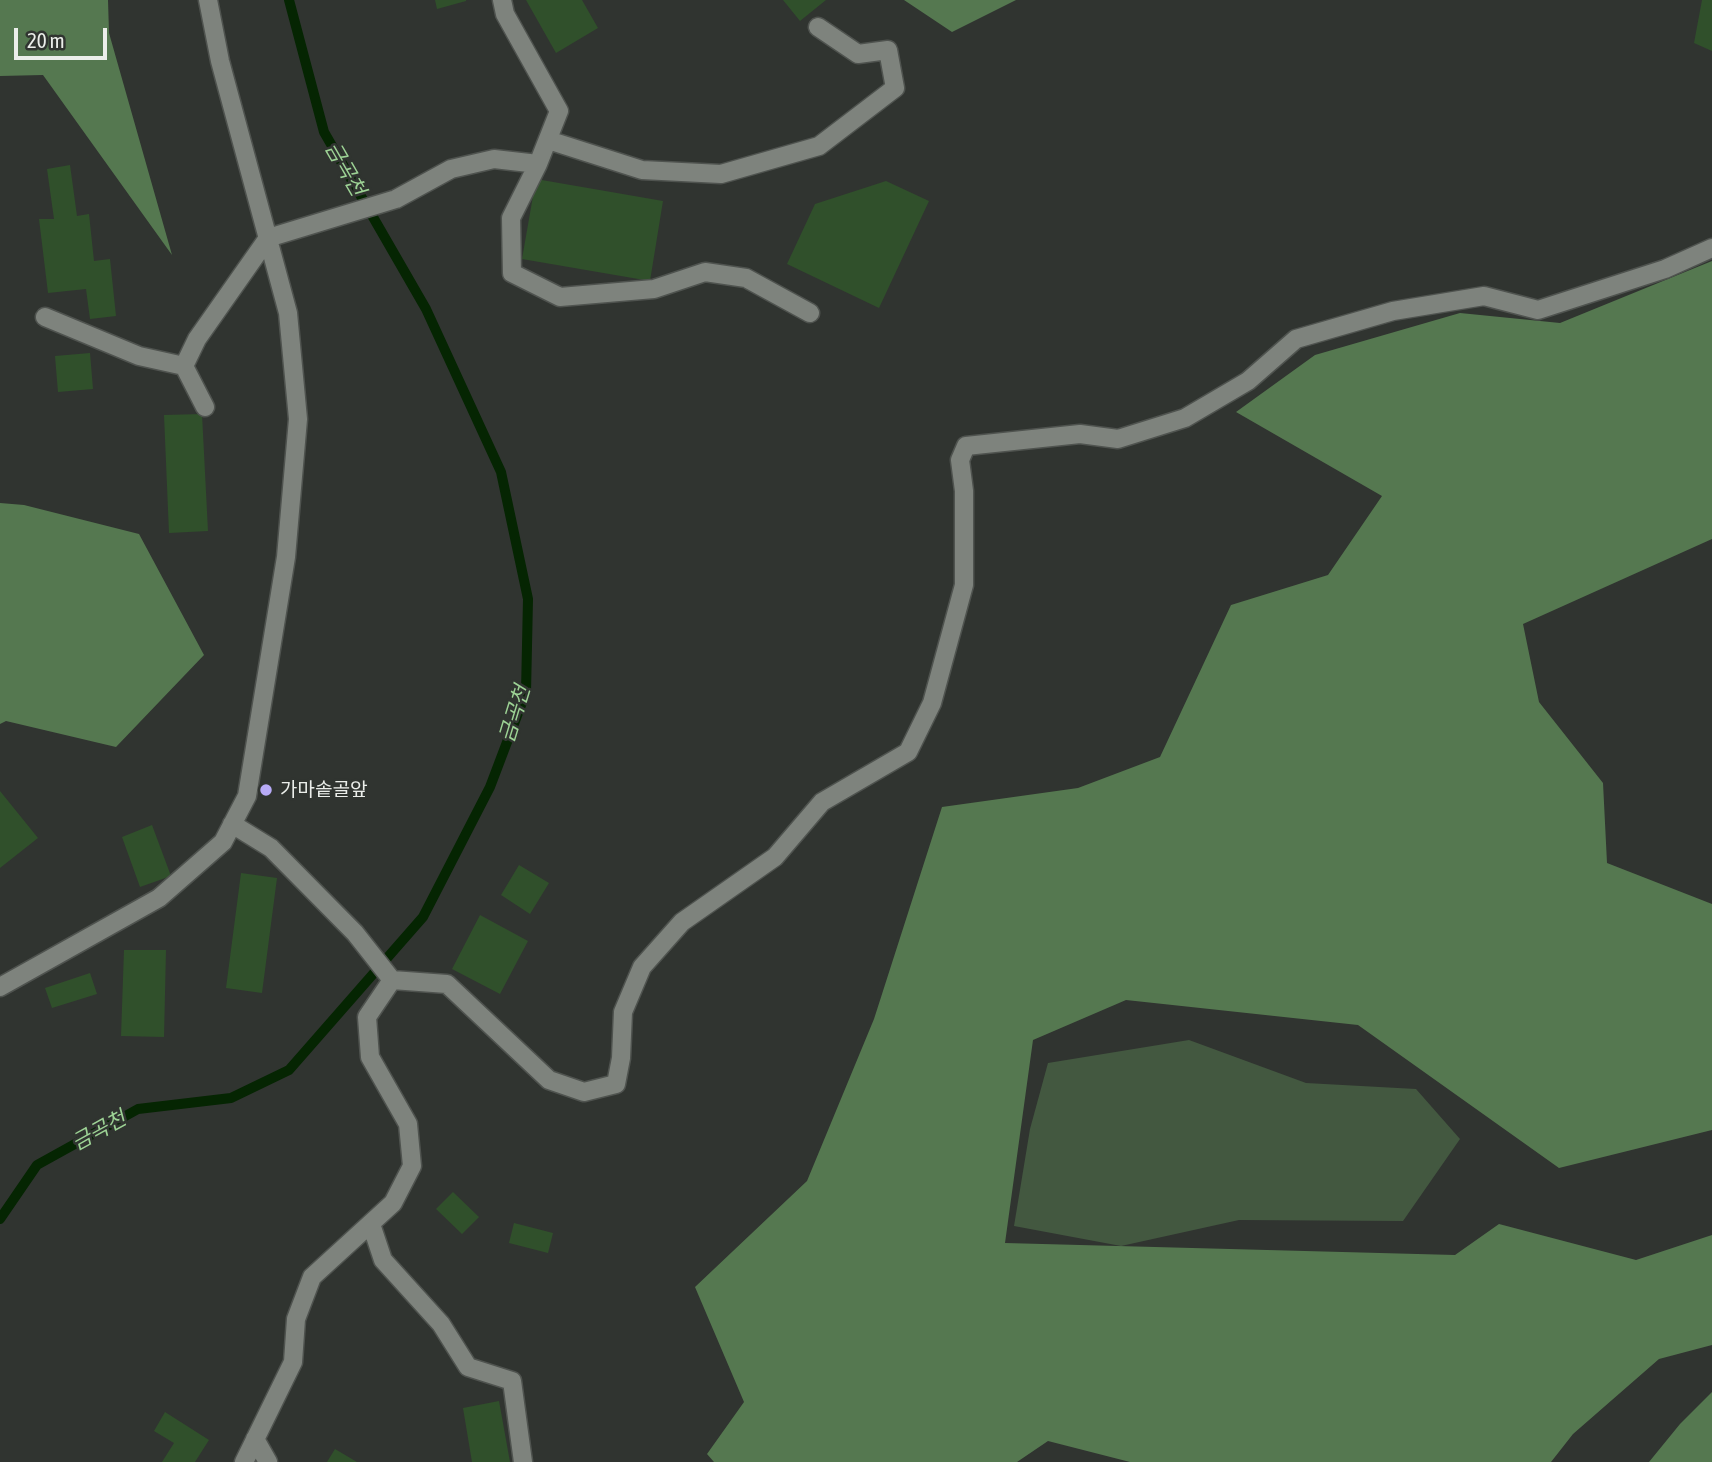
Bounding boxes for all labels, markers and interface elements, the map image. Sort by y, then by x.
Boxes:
scale bar [18,14,110,58]
text: 20 m [27,28,65,52]
water label: 금곡천 [320,138,370,200]
water label: 금곡천 [494,683,536,745]
place label: 가마솥골앞 [280,779,367,801]
marker: 가마솥골앞 [258,782,274,798]
water label: 금곡천 [68,1106,130,1156]

